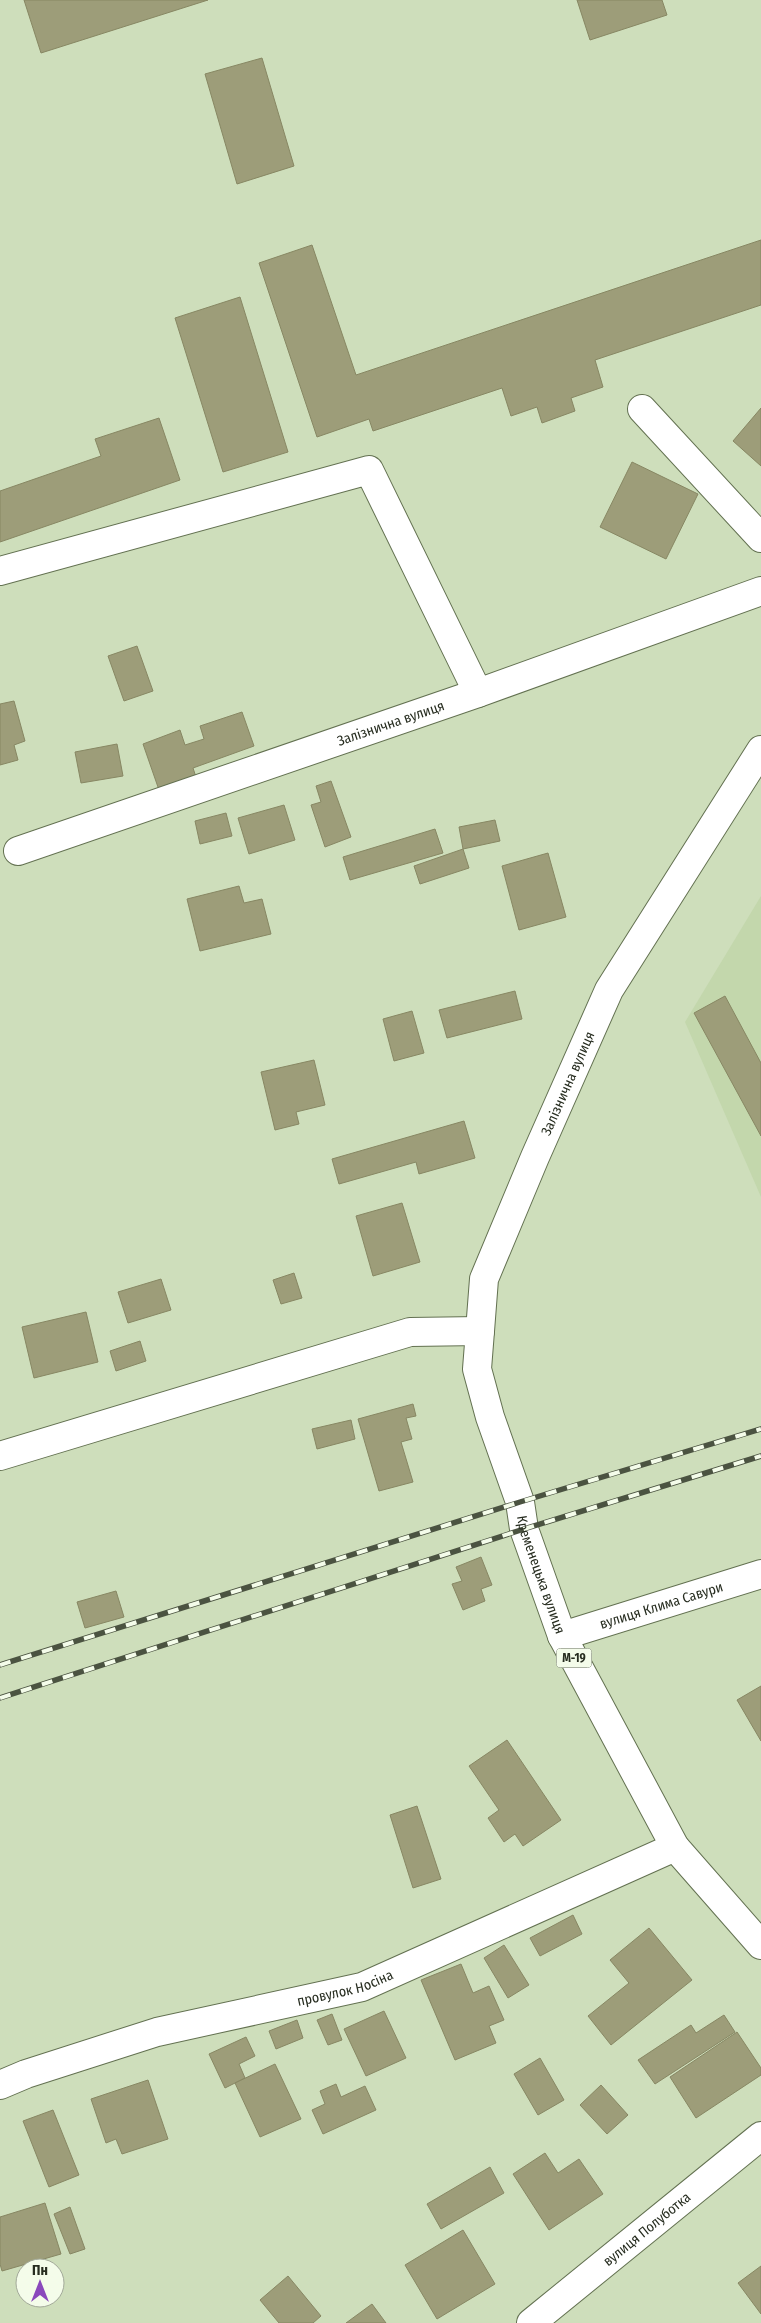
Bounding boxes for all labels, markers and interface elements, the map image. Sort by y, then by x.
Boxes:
street label: Залізнична вулиця [335,697,447,750]
street label: Залізнична вулиця [538,1029,599,1138]
street label: Кременецька вулиця [513,1514,569,1636]
street label: вулиця Клима Савури [598,1578,725,1633]
road number: М-19 [556,1649,592,1668]
street label: провулок Носіна [295,1966,396,2010]
street label: вулиця Полуботка [600,2189,694,2270]
north arrow [15,2258,65,2308]
text: Пн [32,2262,48,2279]

